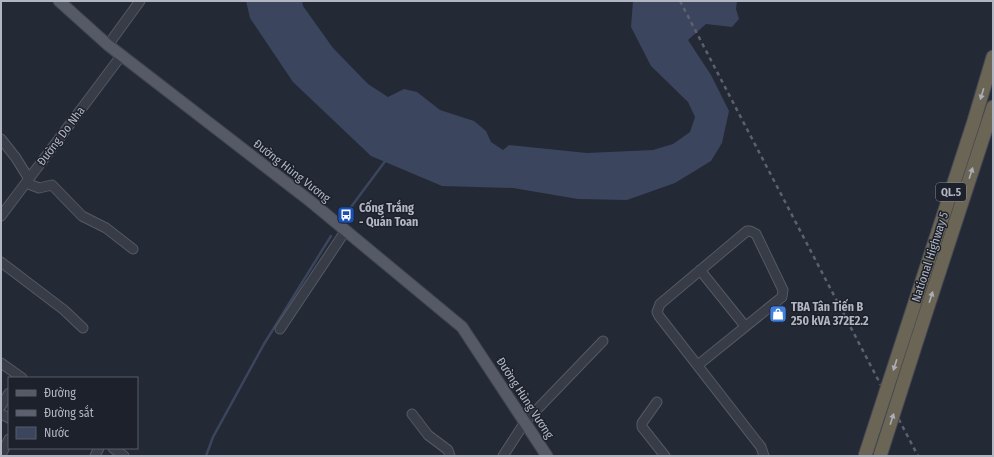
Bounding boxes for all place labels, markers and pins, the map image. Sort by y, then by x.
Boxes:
place label: Cống Trắng - Quán Toan [359,199,418,229]
bus stop icon: Cống Trắng - Quán Toan [336,205,356,225]
place label: TBA Tân Tiến B 250 kVA 372E2.2 [790,298,869,328]
shop icon: TBA Tân Tiến B 250 kVA 372E2.2 [768,304,788,324]

